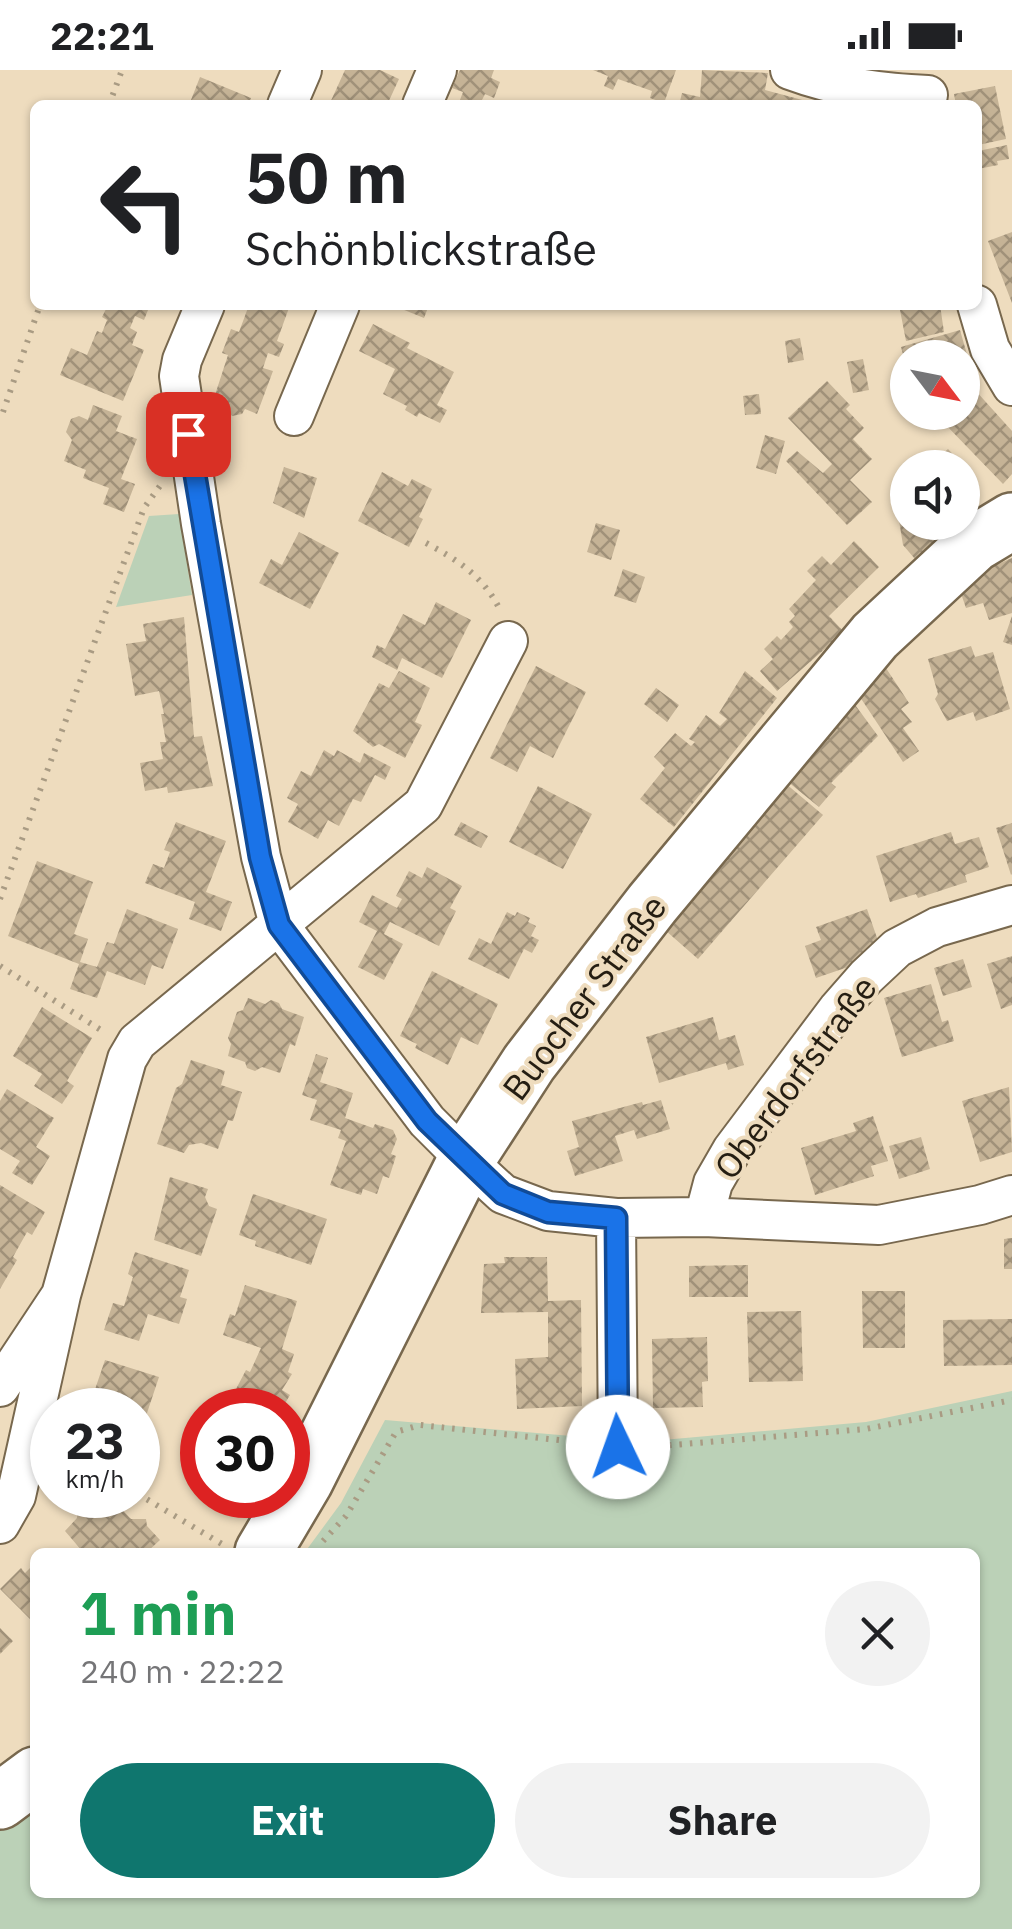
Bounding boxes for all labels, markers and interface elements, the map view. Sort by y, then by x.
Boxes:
text: 22:21 [50,11,154,60]
text: 50 m [245,131,408,222]
icon: left [80,140,210,270]
text: Schönblickstraße [245,219,597,277]
north arrow [890,340,980,430]
map controls [890,340,980,540]
pin [146,392,231,477]
icon: arrive [161,407,216,462]
button: sound [890,450,980,540]
street label: Buocher Straße [492,885,676,1109]
street label: Oberdorfstraße [703,966,887,1188]
speed limit sign: 30 [180,1388,310,1518]
position arrow [566,1395,670,1499]
text: 23 [65,1408,125,1473]
text: km/h [66,1462,124,1495]
text: 1 min [80,1573,237,1652]
button: close [825,1581,930,1686]
text: 240 m · 22:22 [80,1650,285,1692]
button: Exit [80,1763,495,1878]
button: Share [515,1763,930,1878]

